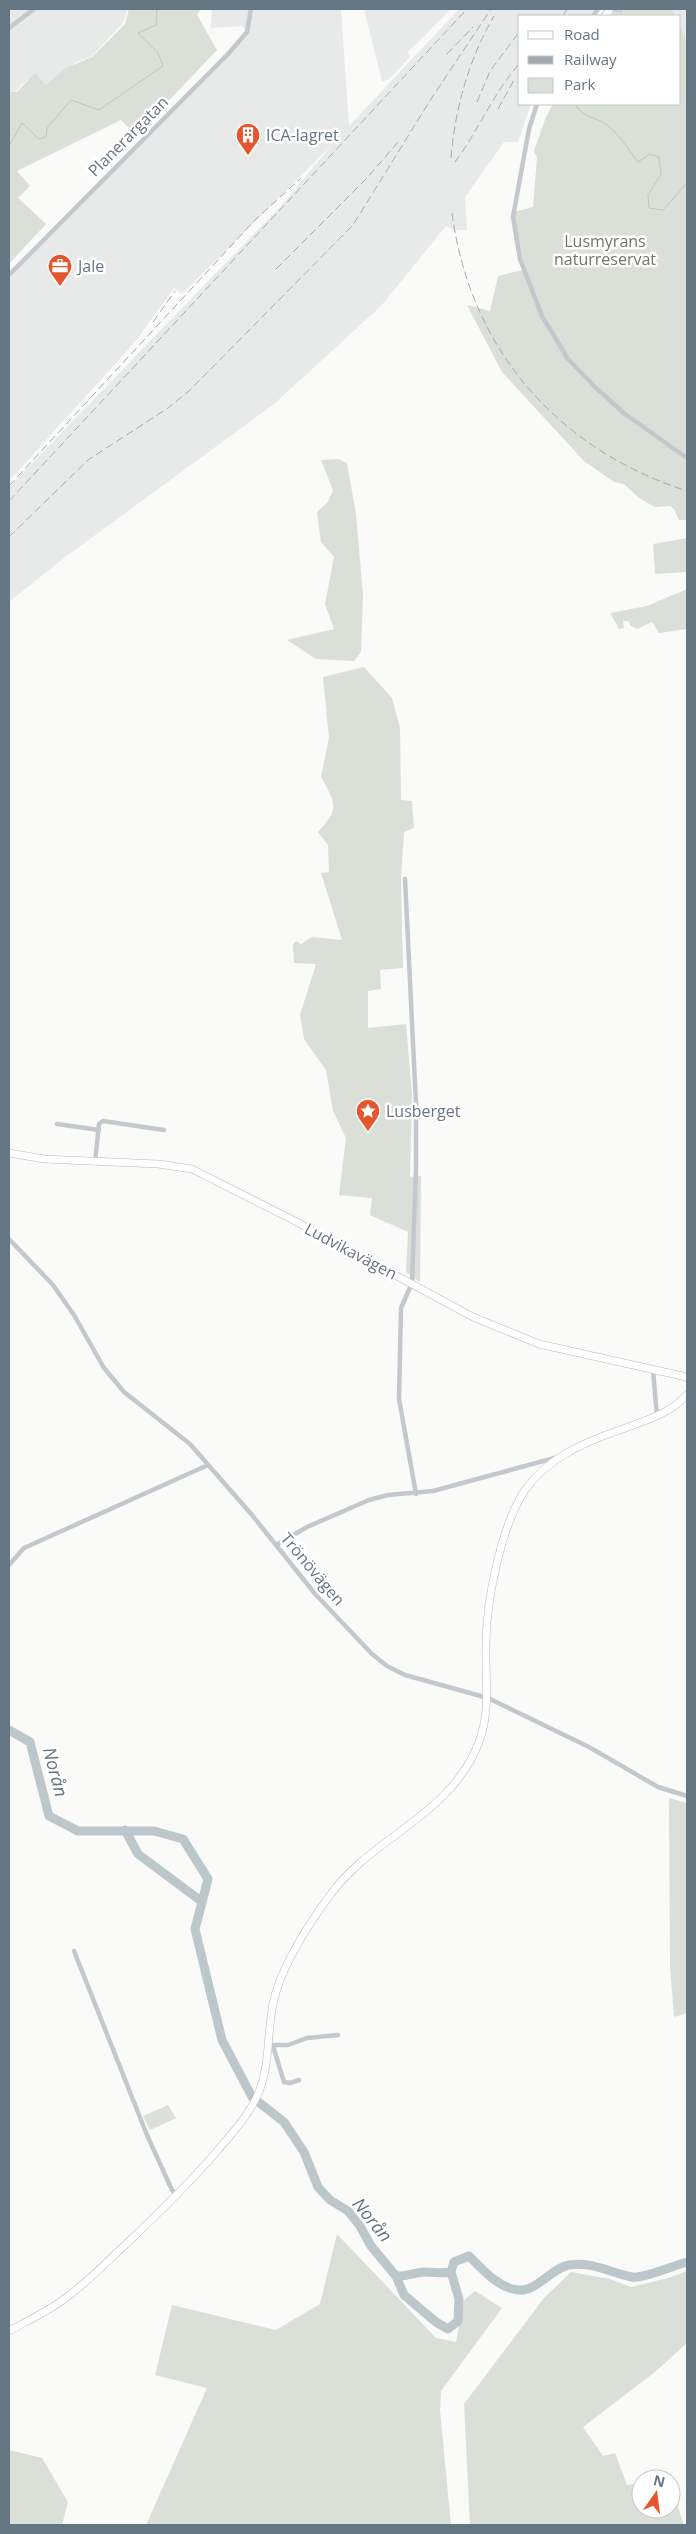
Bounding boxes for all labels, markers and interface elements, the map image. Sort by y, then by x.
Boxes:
legend [518,15,681,105]
text: Road [564,24,600,44]
text: Railway [564,49,617,69]
text: Park [564,74,595,94]
street label: Planerargatan [83,91,173,181]
building icon: ICA-lagret [235,122,261,156]
place label: ICA-lagret [266,124,339,146]
park label: Lusmyrans naturreservat [554,230,656,270]
office icon: Jale [47,253,73,287]
place label: Jale [76,255,104,277]
place icon: Lusberget [355,1098,381,1132]
place label: Lusberget [386,1100,461,1122]
street label: Ludvikavägen [301,1217,401,1285]
street label: Trönövägen [276,1528,350,1610]
water label: Norån [38,1744,74,1799]
water label: Norån [348,2192,398,2247]
north arrow [631,2469,681,2519]
text: N [651,2470,667,2491]

